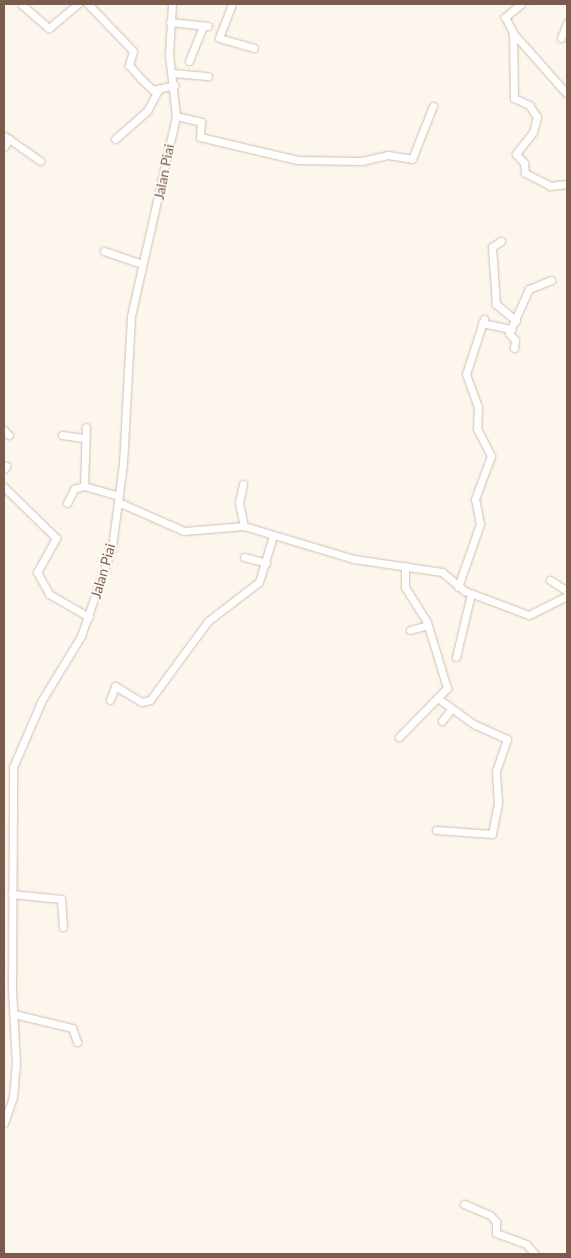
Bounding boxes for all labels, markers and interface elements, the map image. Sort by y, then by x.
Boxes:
street label: Jalan Piai [150,143,178,201]
street label: Jalan Piai [87,542,119,600]

